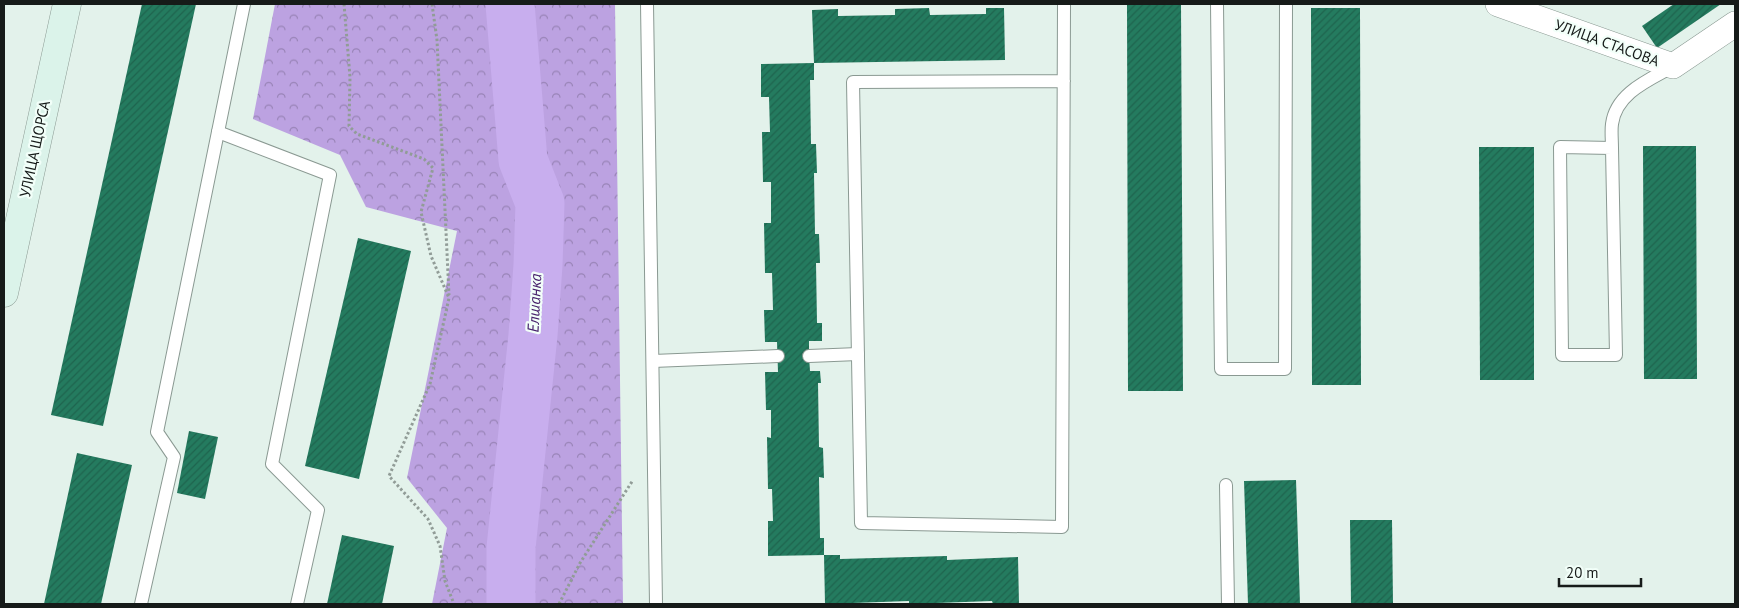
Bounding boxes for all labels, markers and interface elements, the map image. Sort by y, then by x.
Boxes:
street label: УЛИЦА СТАСОВА [1552,15,1662,70]
street label: УЛИЦА ЩОРСА [15,99,54,199]
water label: Елшанка [522,273,546,333]
scale bar [1559,556,1642,588]
text: 20 m [1566,563,1599,582]

